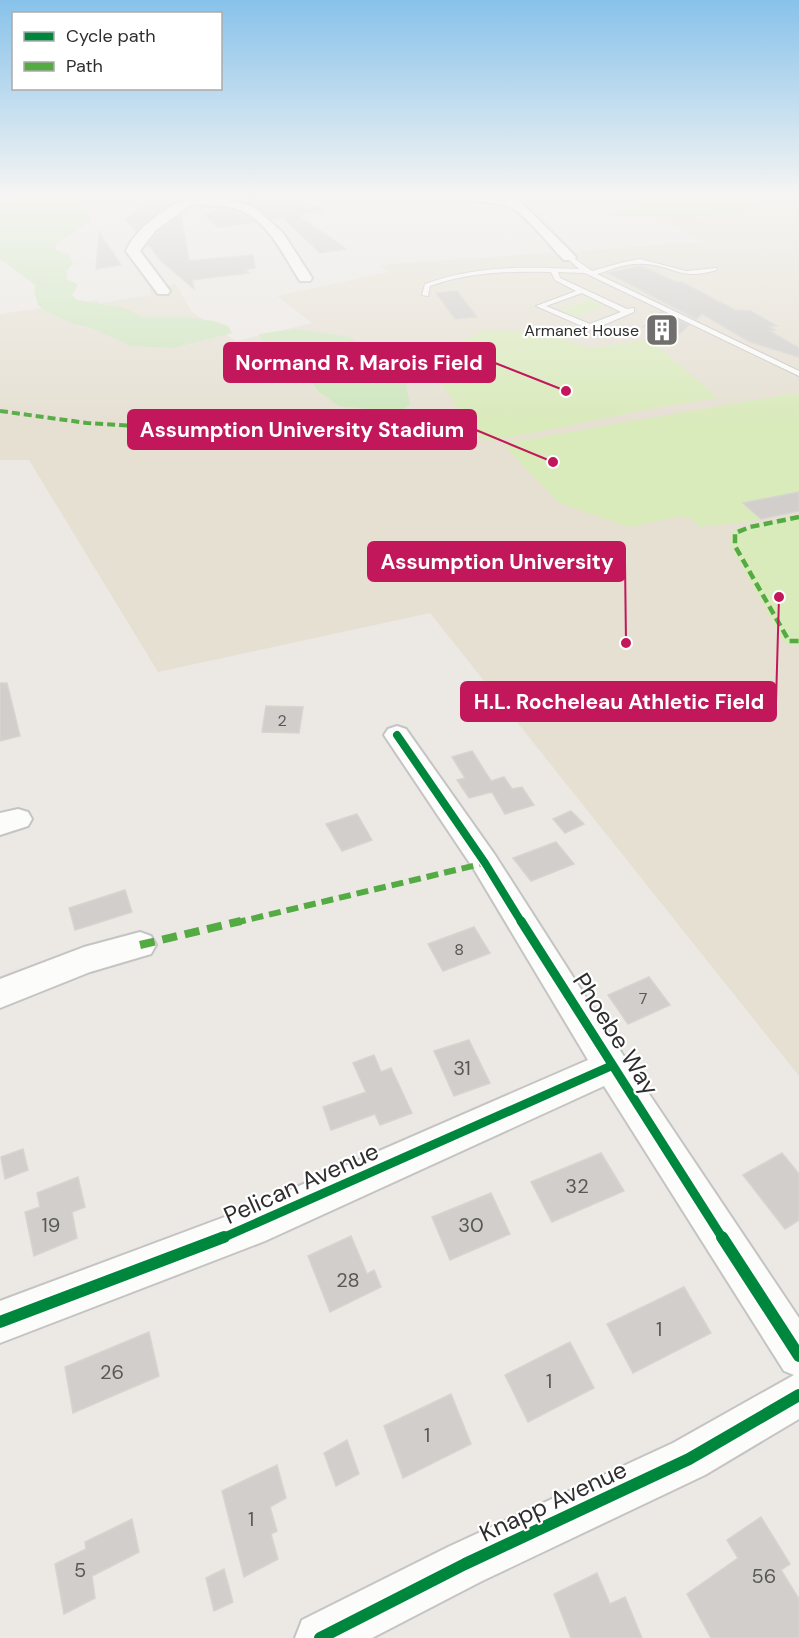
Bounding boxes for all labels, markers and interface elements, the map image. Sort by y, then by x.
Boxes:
legend [12,12,222,90]
text: Cycle path [66,24,156,48]
text: Path [66,54,103,78]
building icon: Armanet House [644,312,680,348]
place label: Armanet House [524,320,639,341]
callout: Normand R. Marois Field [224,343,495,382]
text: Normand R. Marois Field [235,349,483,377]
callout: Assumption University Stadium [128,410,476,449]
text: Assumption University Stadium [140,416,464,444]
callout: Assumption University [368,542,625,581]
text: Assumption University [380,548,614,576]
callout: H.L. Rocheleau Athletic Field [461,682,776,721]
text: H.L. Rocheleau Athletic Field [474,688,764,716]
house number: 2 [277,710,287,731]
house number: 8 [454,939,464,960]
street label: Phoebe Way [566,967,666,1101]
house number: 7 [639,988,647,1009]
house number: 31 [453,1055,471,1081]
street label: Pelican Avenue [219,1135,383,1231]
house number: 32 [565,1173,589,1199]
house number: 19 [42,1212,60,1238]
house number: 30 [458,1212,484,1238]
house number: 28 [336,1267,360,1293]
house number: 1 [656,1316,662,1342]
house number: 26 [100,1359,124,1385]
house number: 1 [546,1368,552,1394]
house number: 1 [424,1422,430,1448]
street label: Knapp Avenue [474,1453,632,1549]
house number: 1 [248,1506,254,1532]
house number: 5 [74,1557,86,1583]
house number: 56 [752,1563,776,1589]

